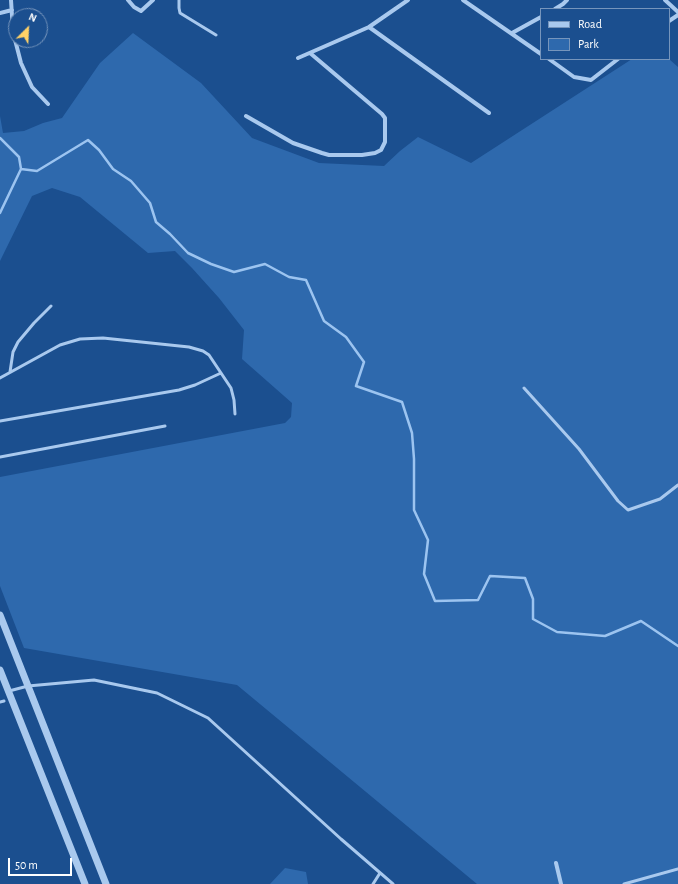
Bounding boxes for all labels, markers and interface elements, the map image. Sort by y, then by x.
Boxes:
north arrow [8,8,48,48]
legend [540,8,670,60]
text: N [27,11,38,24]
text: Road [578,18,602,30]
text: Park [578,38,599,50]
scale bar [10,850,74,876]
text: 50 m [15,859,38,871]

